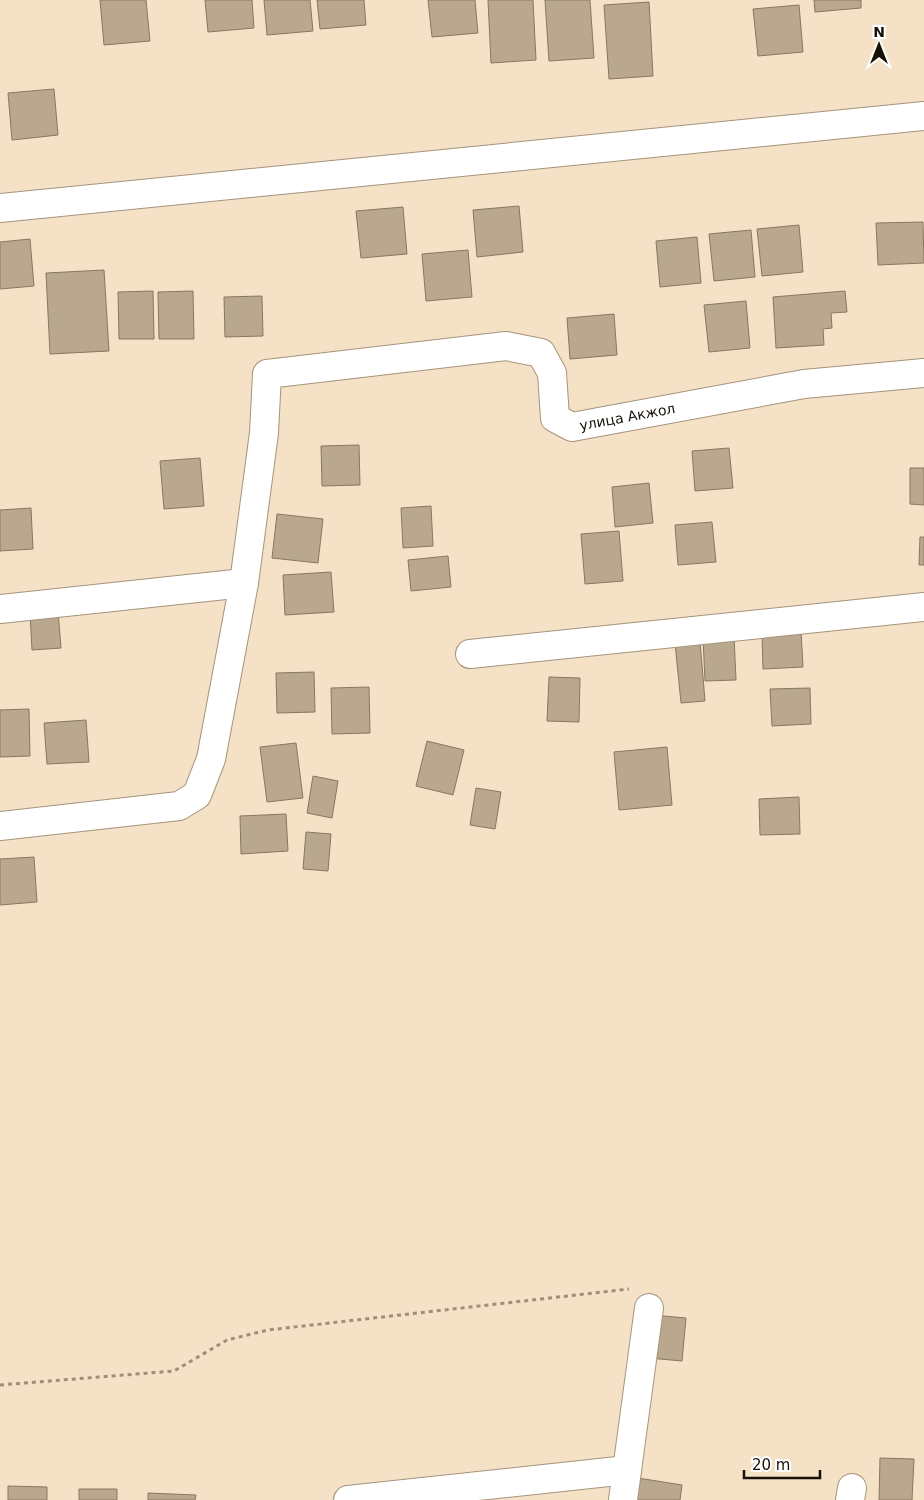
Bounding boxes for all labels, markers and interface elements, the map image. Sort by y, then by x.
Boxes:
north arrow [854,20,904,70]
text: N [873,24,885,40]
street label: улица Акжол [578,400,676,433]
scale bar [744,1448,820,1480]
text: 20 m [752,1456,790,1474]

